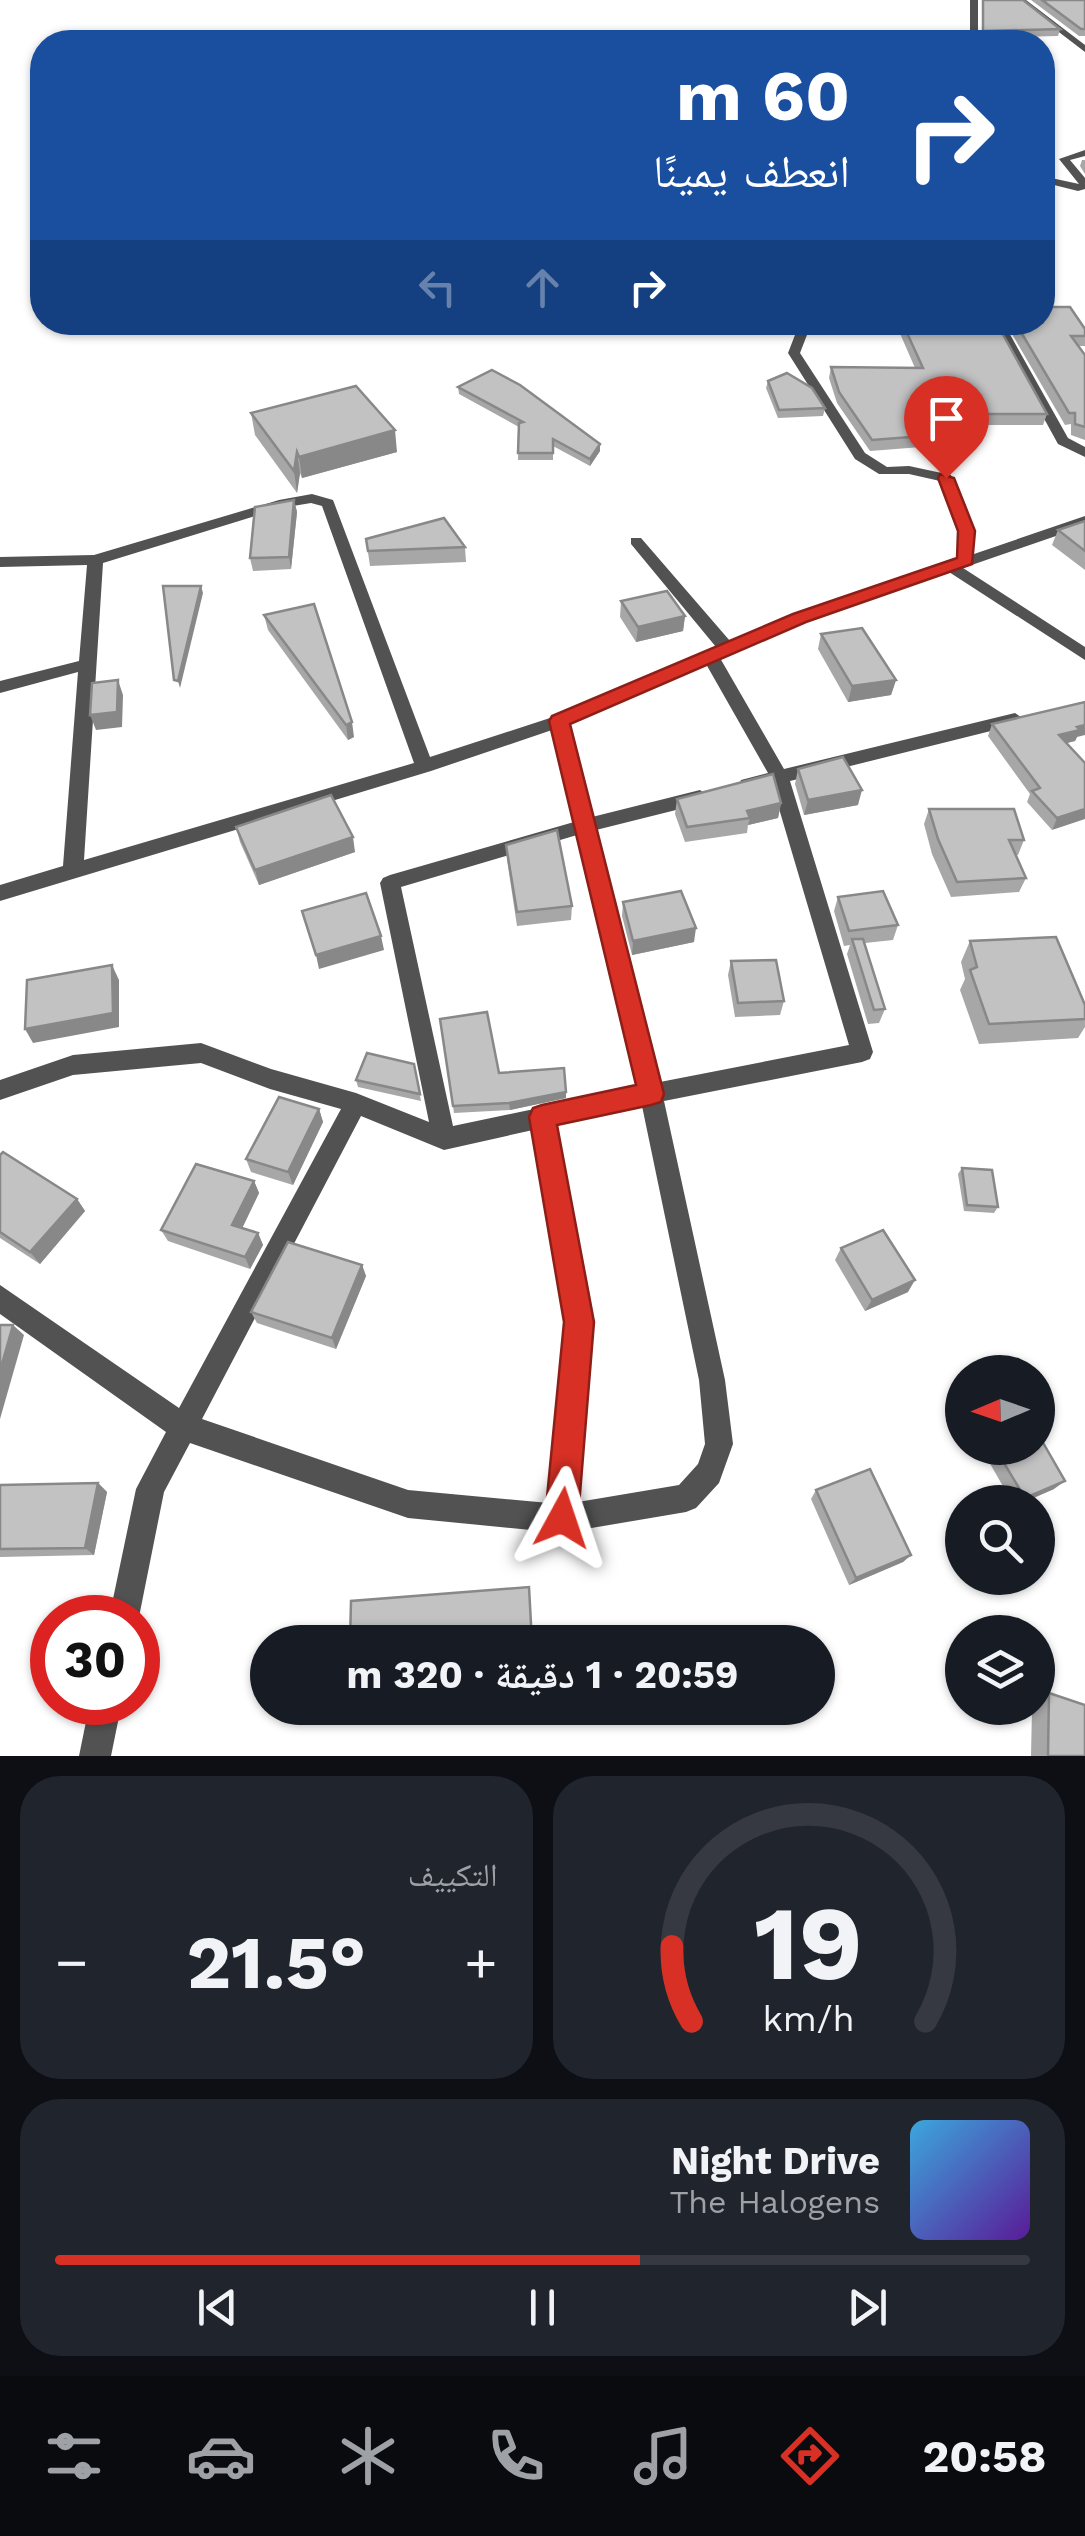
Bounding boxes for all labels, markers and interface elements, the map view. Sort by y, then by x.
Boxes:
text: 60 m [676,55,850,137]
icon: right [885,70,1015,200]
text: انعطف يمينًا [653,145,850,198]
icon: left [410,260,465,315]
icon: ahead [515,260,570,315]
icon: right [620,260,675,315]
pin [904,376,989,479]
icon: arrive [919,391,974,446]
north arrow [945,1355,1055,1465]
map controls [945,1355,1055,1725]
position arrow [510,1466,614,1570]
button: search [945,1485,1055,1595]
speed limit sign: 30 [30,1595,160,1725]
button: layers [945,1615,1055,1725]
text: 20:59 · 1 دقيقة · 320 m [347,1653,738,1697]
text: التكييف [408,1856,498,1894]
text: 19 [754,1882,863,2004]
text: 21.5° [186,1918,366,2006]
text: − [55,1930,88,1994]
text: + [464,1930,497,1994]
text: km/h [763,1998,855,2040]
text: Night Drive [671,2139,880,2183]
text: The Halogens [670,2183,880,2221]
icon: previous [190,2280,245,2335]
icon: pause [515,2280,570,2335]
icon: next [840,2280,895,2335]
icon: filters [39,2421,109,2491]
icon: car [186,2421,256,2491]
icon: climate [333,2421,403,2491]
icon: phone [481,2421,551,2491]
icon: music [628,2421,698,2491]
icon: directions [775,2421,845,2491]
text: 20:58 [923,2430,1046,2483]

